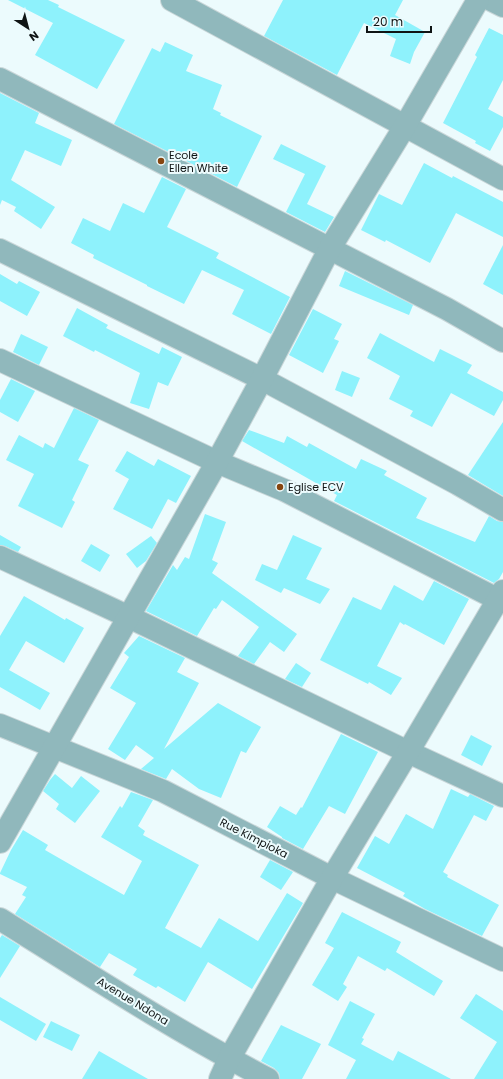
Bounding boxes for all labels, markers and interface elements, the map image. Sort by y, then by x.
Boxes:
north arrow [8,8,48,48]
scale bar [367,8,431,34]
text: 20 m [373,13,403,30]
text: N [26,27,42,45]
place label: Ecole Ellen White [169,147,228,176]
marker: Ecole Ellen White [156,156,166,166]
place label: Eglise ECV [288,479,344,495]
marker: Eglise ECV [275,482,285,492]
street label: Rue Kimpioka [217,814,291,862]
street label: Avenue Ndona [94,973,172,1029]

